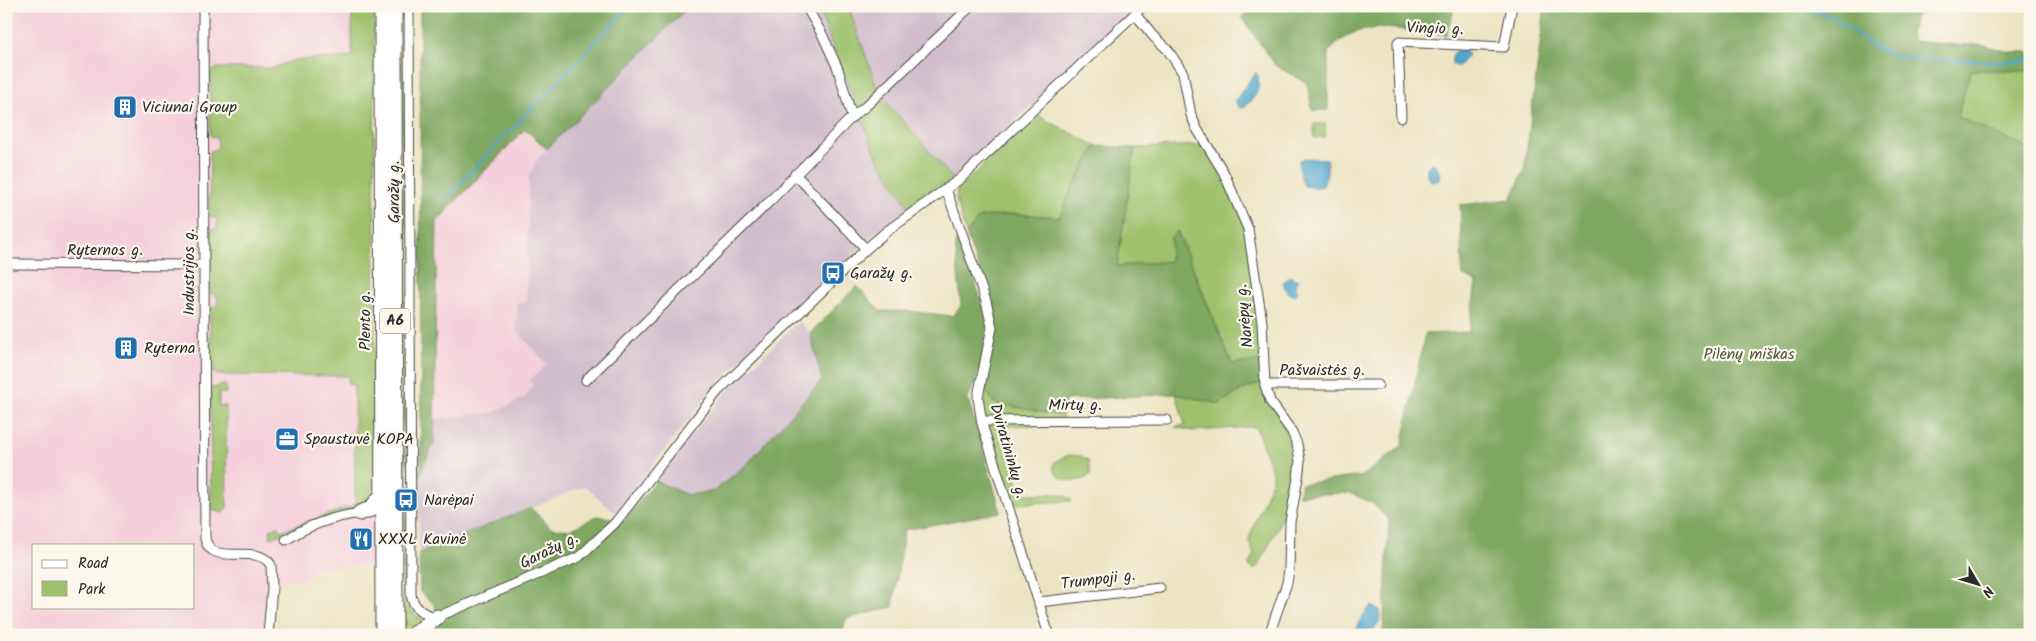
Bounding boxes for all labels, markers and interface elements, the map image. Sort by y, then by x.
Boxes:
street label: Vingio g. [1406,16,1464,42]
building icon: Viciunai Group [112,94,138,120]
place label: Viciunai Group [142,95,237,120]
street label: Garažų g. [382,161,407,223]
street label: Industrijos g. [177,228,202,316]
street label: Ryternos g. [67,238,143,263]
bus stop icon: Garažų g. [820,260,846,286]
place label: Garažų g. [850,261,912,286]
street label: Narėpų g. [1229,283,1261,349]
street label: Plento g. [353,291,378,351]
road number: A6 [380,308,410,334]
building icon: Ryterna [113,335,139,361]
place label: Ryterna [144,336,196,361]
park label: Pilėnų miškas [1703,342,1795,367]
street label: Pašvaistės g. [1279,358,1365,383]
street label: Mirtų g. [1048,393,1102,418]
street label: Dviratininkų g. [983,401,1033,501]
office icon: Spaustuvė KOPA [274,426,300,452]
place label: Spaustuvė KOPA [304,427,414,452]
bus stop icon: Narėpai [393,487,419,513]
place label: Narėpai [424,488,475,513]
restaurant icon: XXXL Kavinė [348,526,374,552]
street label: Garažų g. [515,526,583,576]
place label: XXXL Kavinė [378,527,466,552]
legend [32,544,195,608]
text: Road [78,552,109,576]
north arrow [1954,558,2004,608]
street label: Trumpoji g. [1059,563,1137,597]
text: Park [78,578,106,602]
text: N [1976,581,1999,602]

